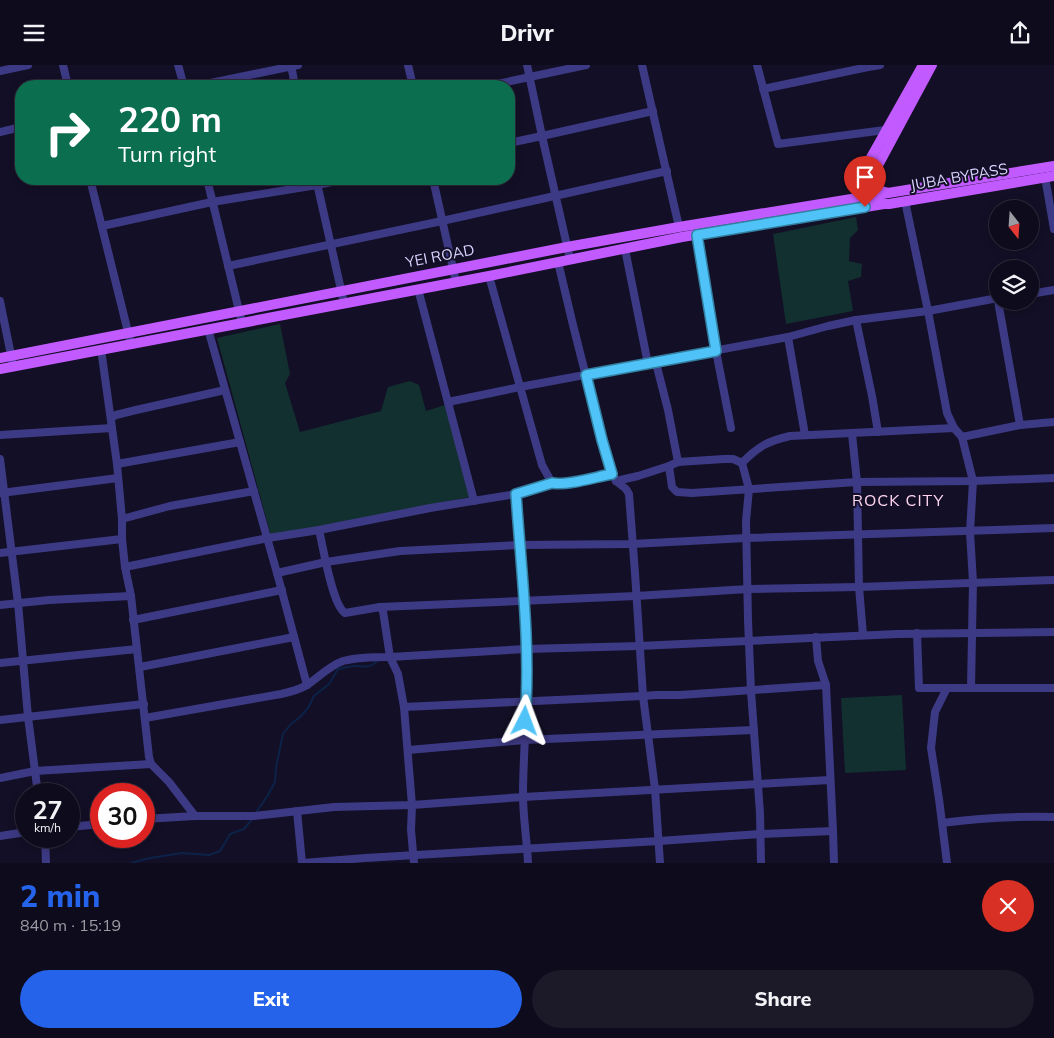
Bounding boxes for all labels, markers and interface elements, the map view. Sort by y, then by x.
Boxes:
icon: menu [20,19,48,47]
text: Drivr [500,19,554,47]
icon: share [1006,19,1034,47]
text: 220 m [118,97,222,141]
icon: right [35,100,100,165]
text: Turn right [118,140,216,168]
pin [844,156,886,207]
street label: JUBA BYPASS [909,159,1009,194]
icon: arrive [851,163,879,191]
north arrow [989,200,1039,250]
map controls [989,200,1039,310]
street label: YEI ROAD [403,240,476,272]
button: layers [989,260,1039,310]
district label: ROCK CITY [852,490,944,510]
position arrow [498,694,550,746]
speed limit sign: 30 [90,783,155,848]
text: 27 [32,794,63,825]
text: km/h [34,820,61,835]
text: 2 min [20,877,100,915]
button: close [982,880,1034,932]
text: 840 m · 15:19 [20,915,121,935]
button: Exit [20,970,522,1028]
button: Share [532,970,1034,1028]

